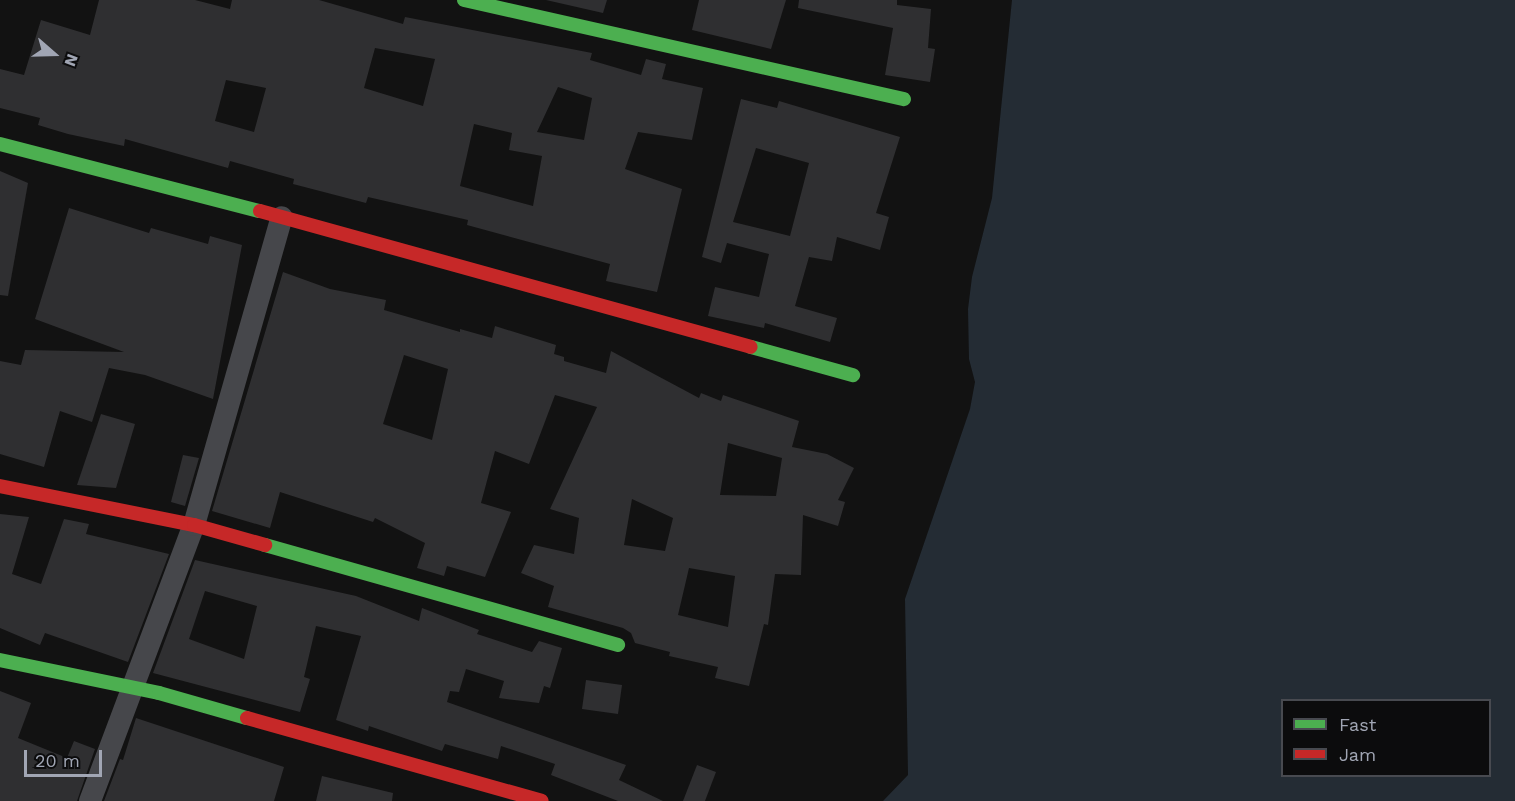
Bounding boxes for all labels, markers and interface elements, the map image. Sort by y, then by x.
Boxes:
north arrow [24,24,84,84]
text: N [60,51,82,69]
legend [1281,699,1491,777]
text: Fast [1339,714,1376,735]
scale bar [27,738,105,776]
text: Jam [1339,744,1376,765]
text: 20 m [35,750,80,771]

